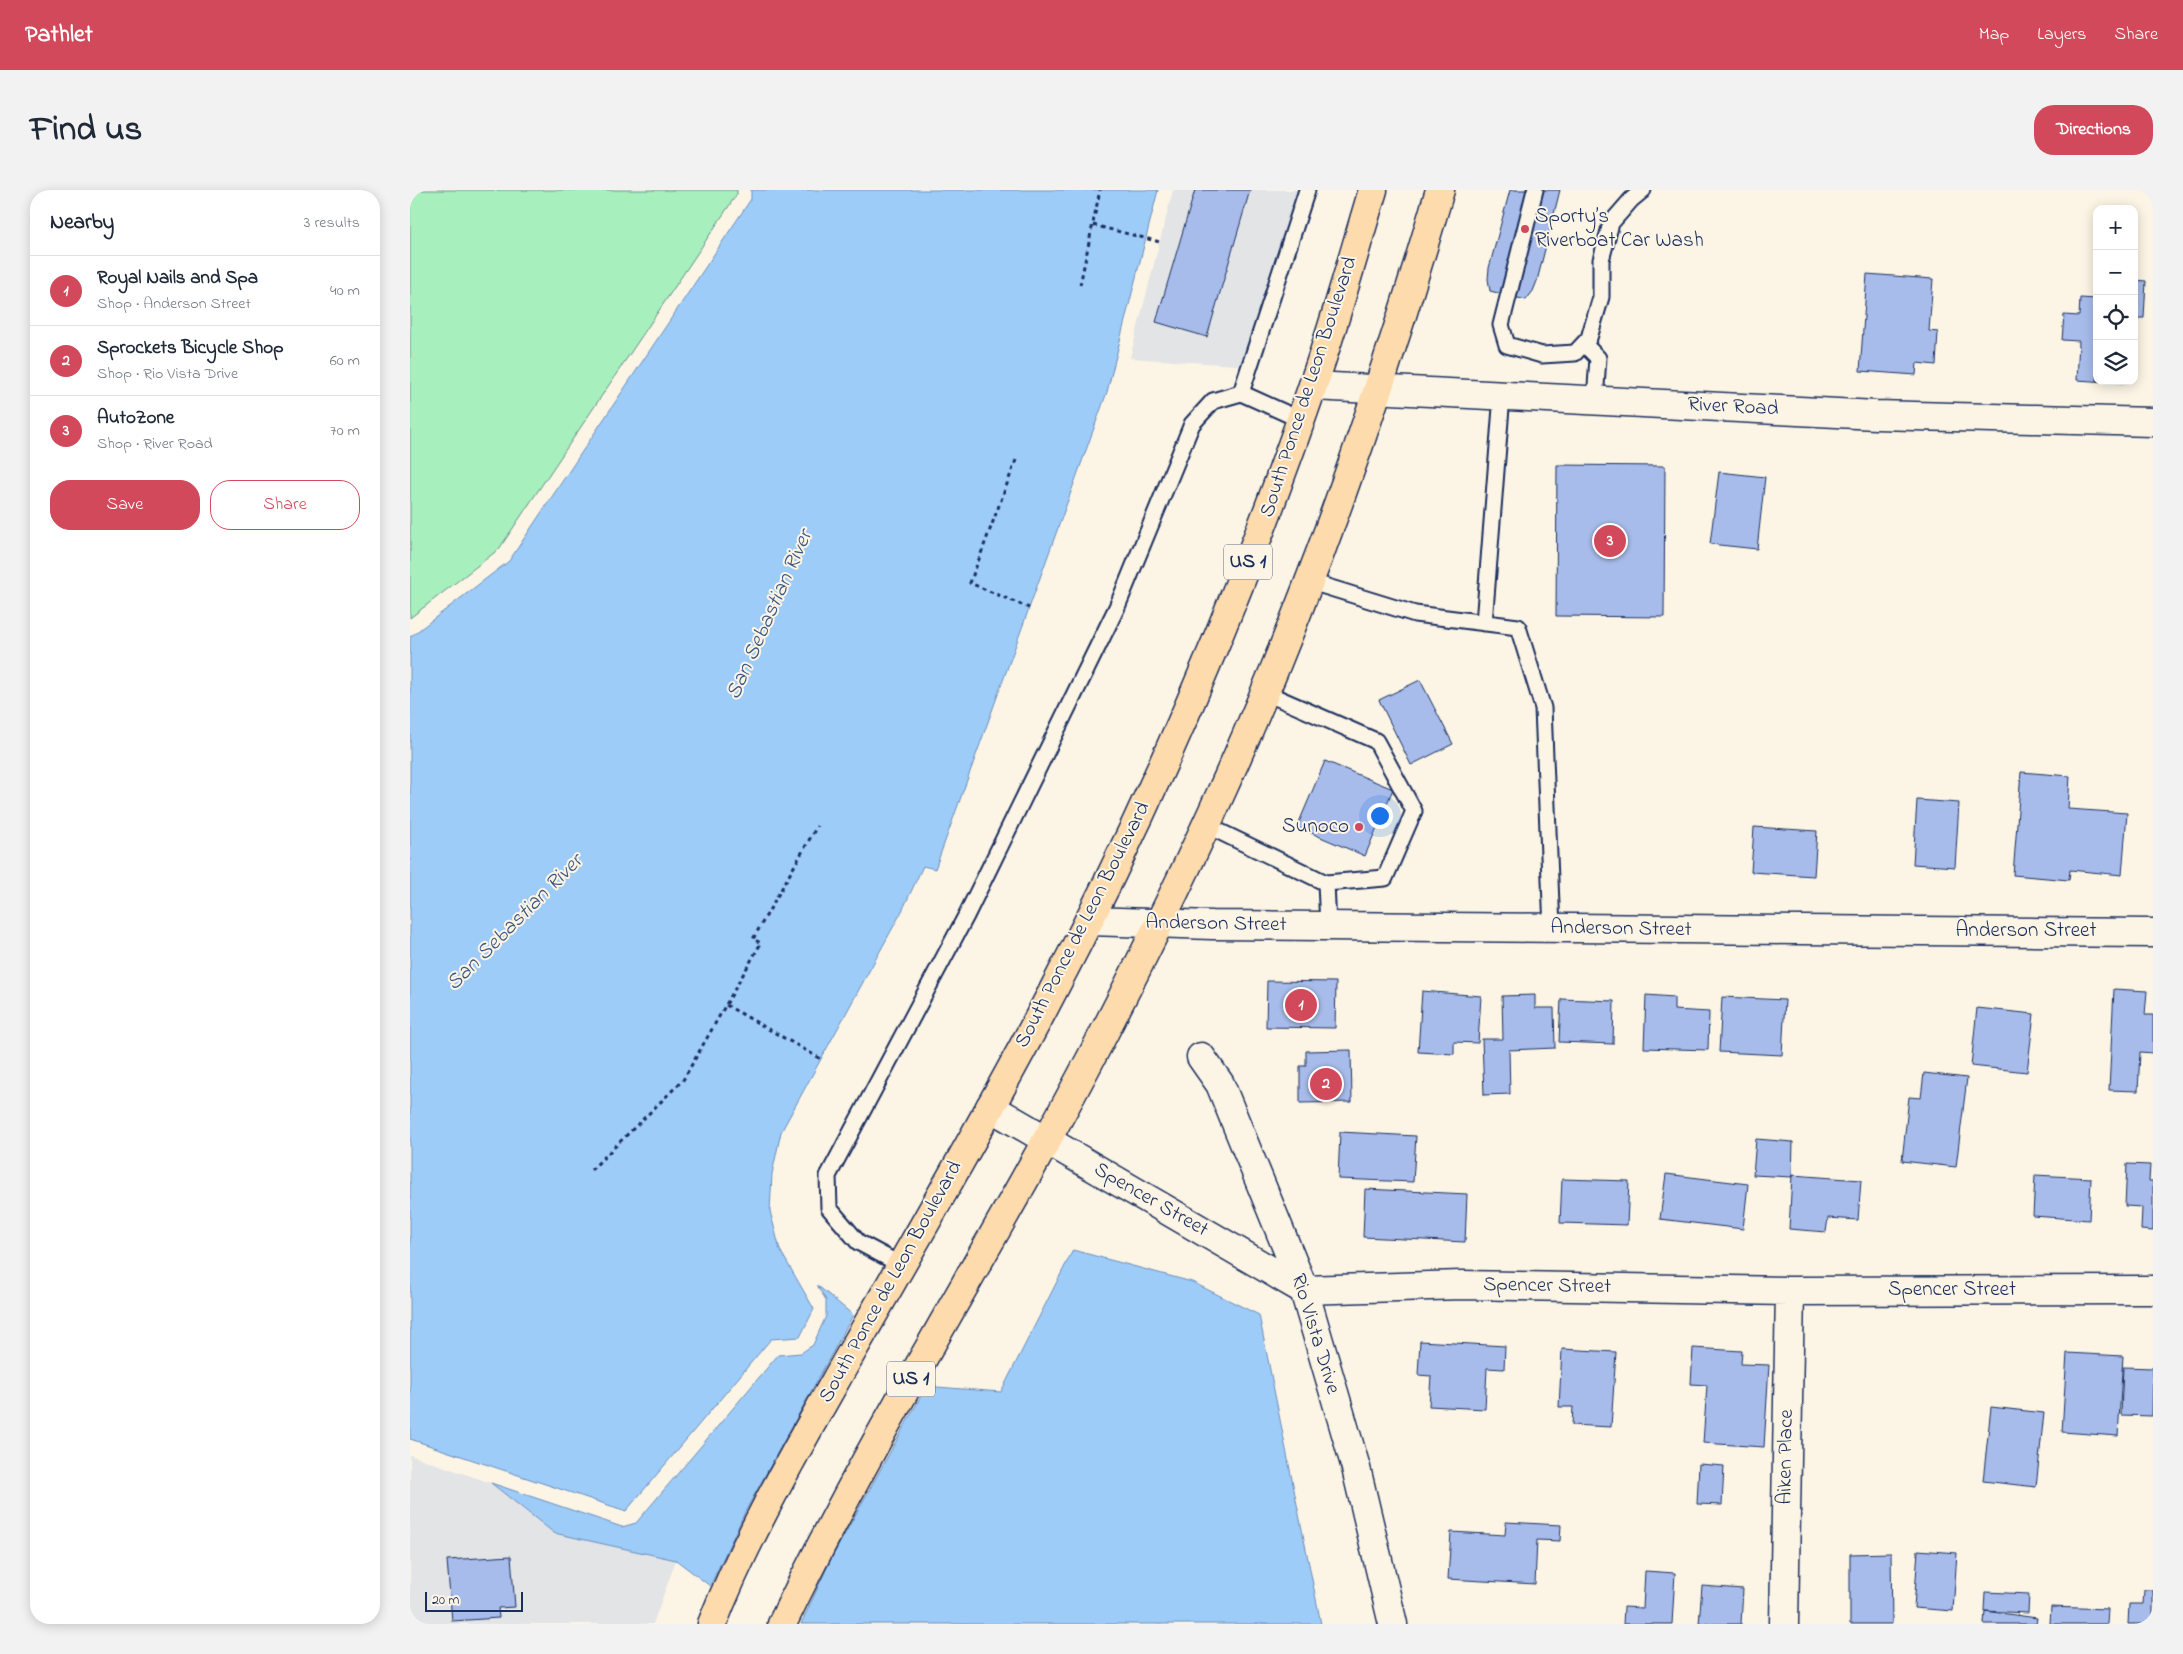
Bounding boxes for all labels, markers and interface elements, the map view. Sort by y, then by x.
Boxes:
text: Pathlet [25,18,93,53]
text: Map [1979,22,2009,48]
text: Layers [2037,22,2087,48]
text: Share [2115,22,2158,48]
text: Find us [30,105,142,156]
button: Directions [2034,105,2153,155]
place label: Sporty’s Riverboat Car Wash [1535,202,1704,256]
map controls [2093,205,2138,385]
button: + [2093,205,2138,250]
text: Nearby [50,208,114,238]
text: 3 results [304,211,360,235]
marker: Sporty’s Riverboat Car Wash [1519,223,1531,235]
button: − [2093,250,2138,295]
street label: South Ponce de Leon Boulevard [1253,253,1365,521]
text: Royal Nails and Spa [97,265,258,292]
text: 1 [63,279,69,303]
text: 40 m [330,279,360,303]
text: Shop · Anderson Street [97,292,251,316]
button: locate [2093,295,2138,340]
text: Sprockets Bicycle Shop [97,335,284,362]
button: layers [2093,340,2138,385]
text: 2 [62,349,70,373]
text: 60 m [330,349,360,373]
text: Shop · Rio Vista Drive [97,362,238,386]
street label: River Road [1687,390,1779,424]
text: AutoZone [97,405,174,432]
text: 3 [63,419,69,443]
text: 70 m [330,419,360,443]
text: Shop · River Road [97,432,213,456]
button: Save [50,480,200,530]
button: Share [210,480,360,530]
water label: San Sebastian River [718,522,823,705]
pin: 3 [1594,522,1626,560]
road number: US 1 [1224,544,1272,580]
street label: South Ponce de Leon Boulevard [1008,797,1158,1053]
your location [1367,803,1393,829]
place label: Sunoco [1282,812,1349,842]
marker: Sunoco [1353,821,1365,833]
water label: San Sebastian River [439,845,593,999]
street label: Anderson Street [1145,908,1287,940]
street label: Anderson Street [1550,913,1692,945]
street label: Anderson Street [1955,916,2097,946]
pin: 1 [1285,986,1317,1024]
pin: 2 [1310,1065,1342,1103]
street label: South Ponce de Leon Boulevard [812,1155,970,1409]
street label: Spencer Street [1088,1155,1214,1245]
street label: Rio Vista Drive [1282,1270,1348,1398]
street label: Spencer Street [1483,1270,1611,1302]
street label: Spencer Street [1888,1275,2016,1305]
road number: US 1 [887,1362,935,1396]
street label: Aiken Place [1770,1408,1802,1505]
scale bar [425,1589,522,1612]
text: 20 m [432,1590,459,1611]

